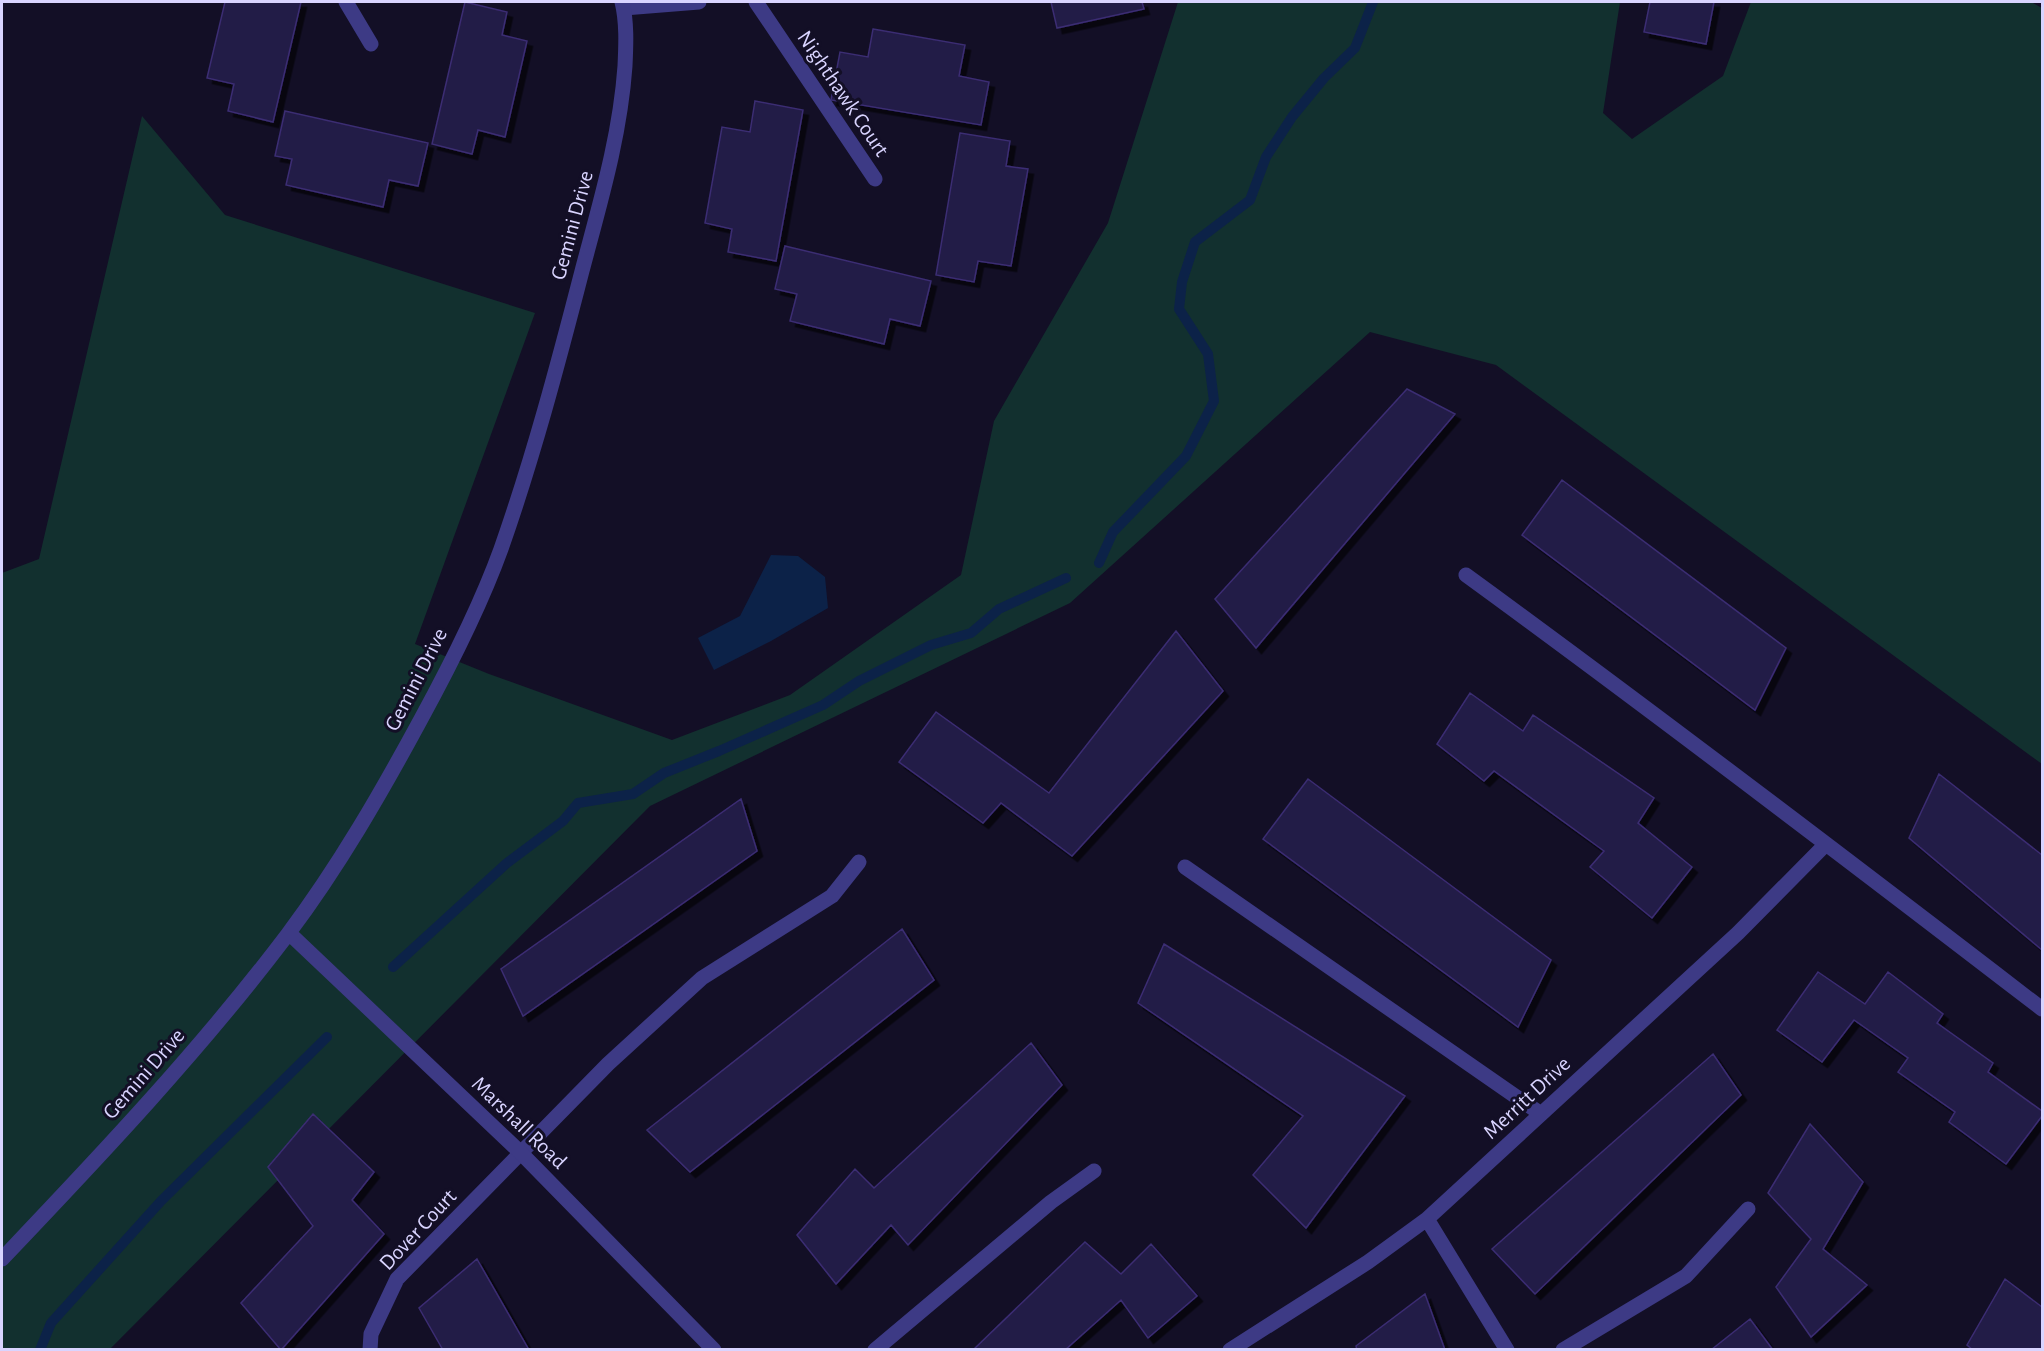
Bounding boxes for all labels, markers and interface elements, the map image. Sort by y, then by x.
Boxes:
street label: Nighthawk Court [793,27,893,160]
street label: Gemini Drive [547,168,597,282]
street label: Gemini Drive [381,625,451,734]
street label: Gemini Drive [99,1024,189,1123]
street label: Merritt Drive [1479,1052,1574,1143]
street label: Marshall Road [468,1072,571,1173]
street label: Dover Court [375,1185,460,1274]

